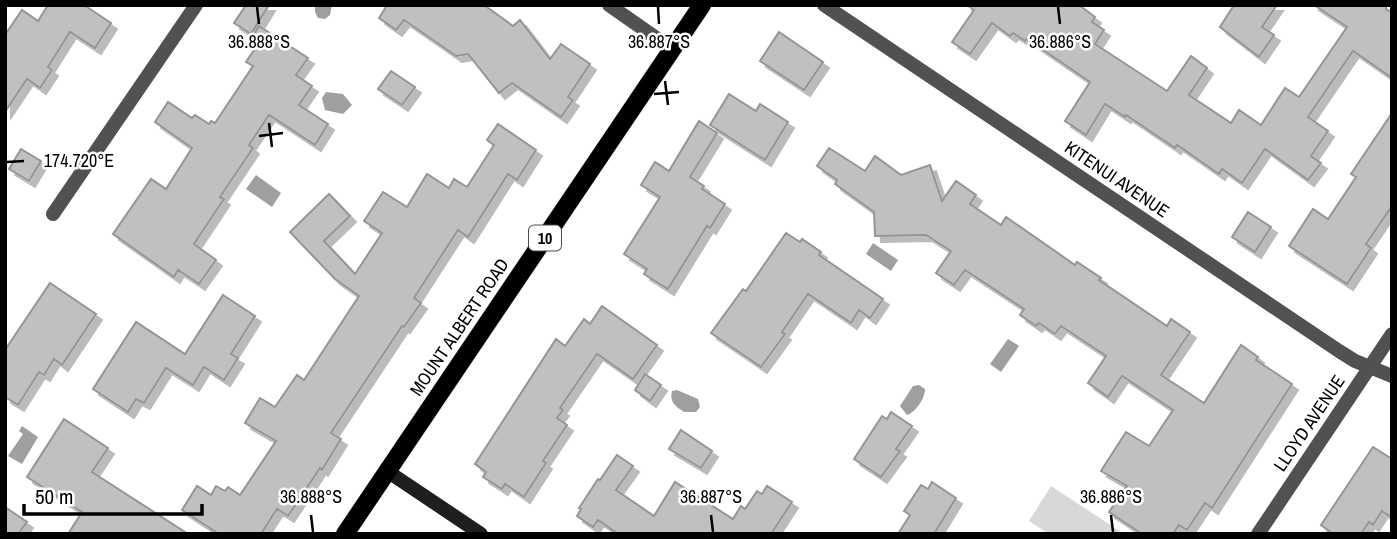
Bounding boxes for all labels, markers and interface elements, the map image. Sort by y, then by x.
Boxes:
text: 36.888°S [228,29,290,54]
text: 36.887°S [628,29,690,54]
text: 36.886°S [1029,29,1091,54]
street label: KITENUI AVENUE [1060,135,1174,223]
text: 174.720°E [44,148,114,173]
road number: 10 [529,226,561,250]
street label: MOUNT ALBERT ROAD [404,253,514,401]
street label: LLOYD AVENUE [1268,370,1350,476]
scale bar [24,472,203,516]
text: 50 m [35,482,73,511]
text: 36.888°S [280,484,342,509]
text: 36.887°S [680,484,742,509]
text: 36.886°S [1080,484,1142,509]

